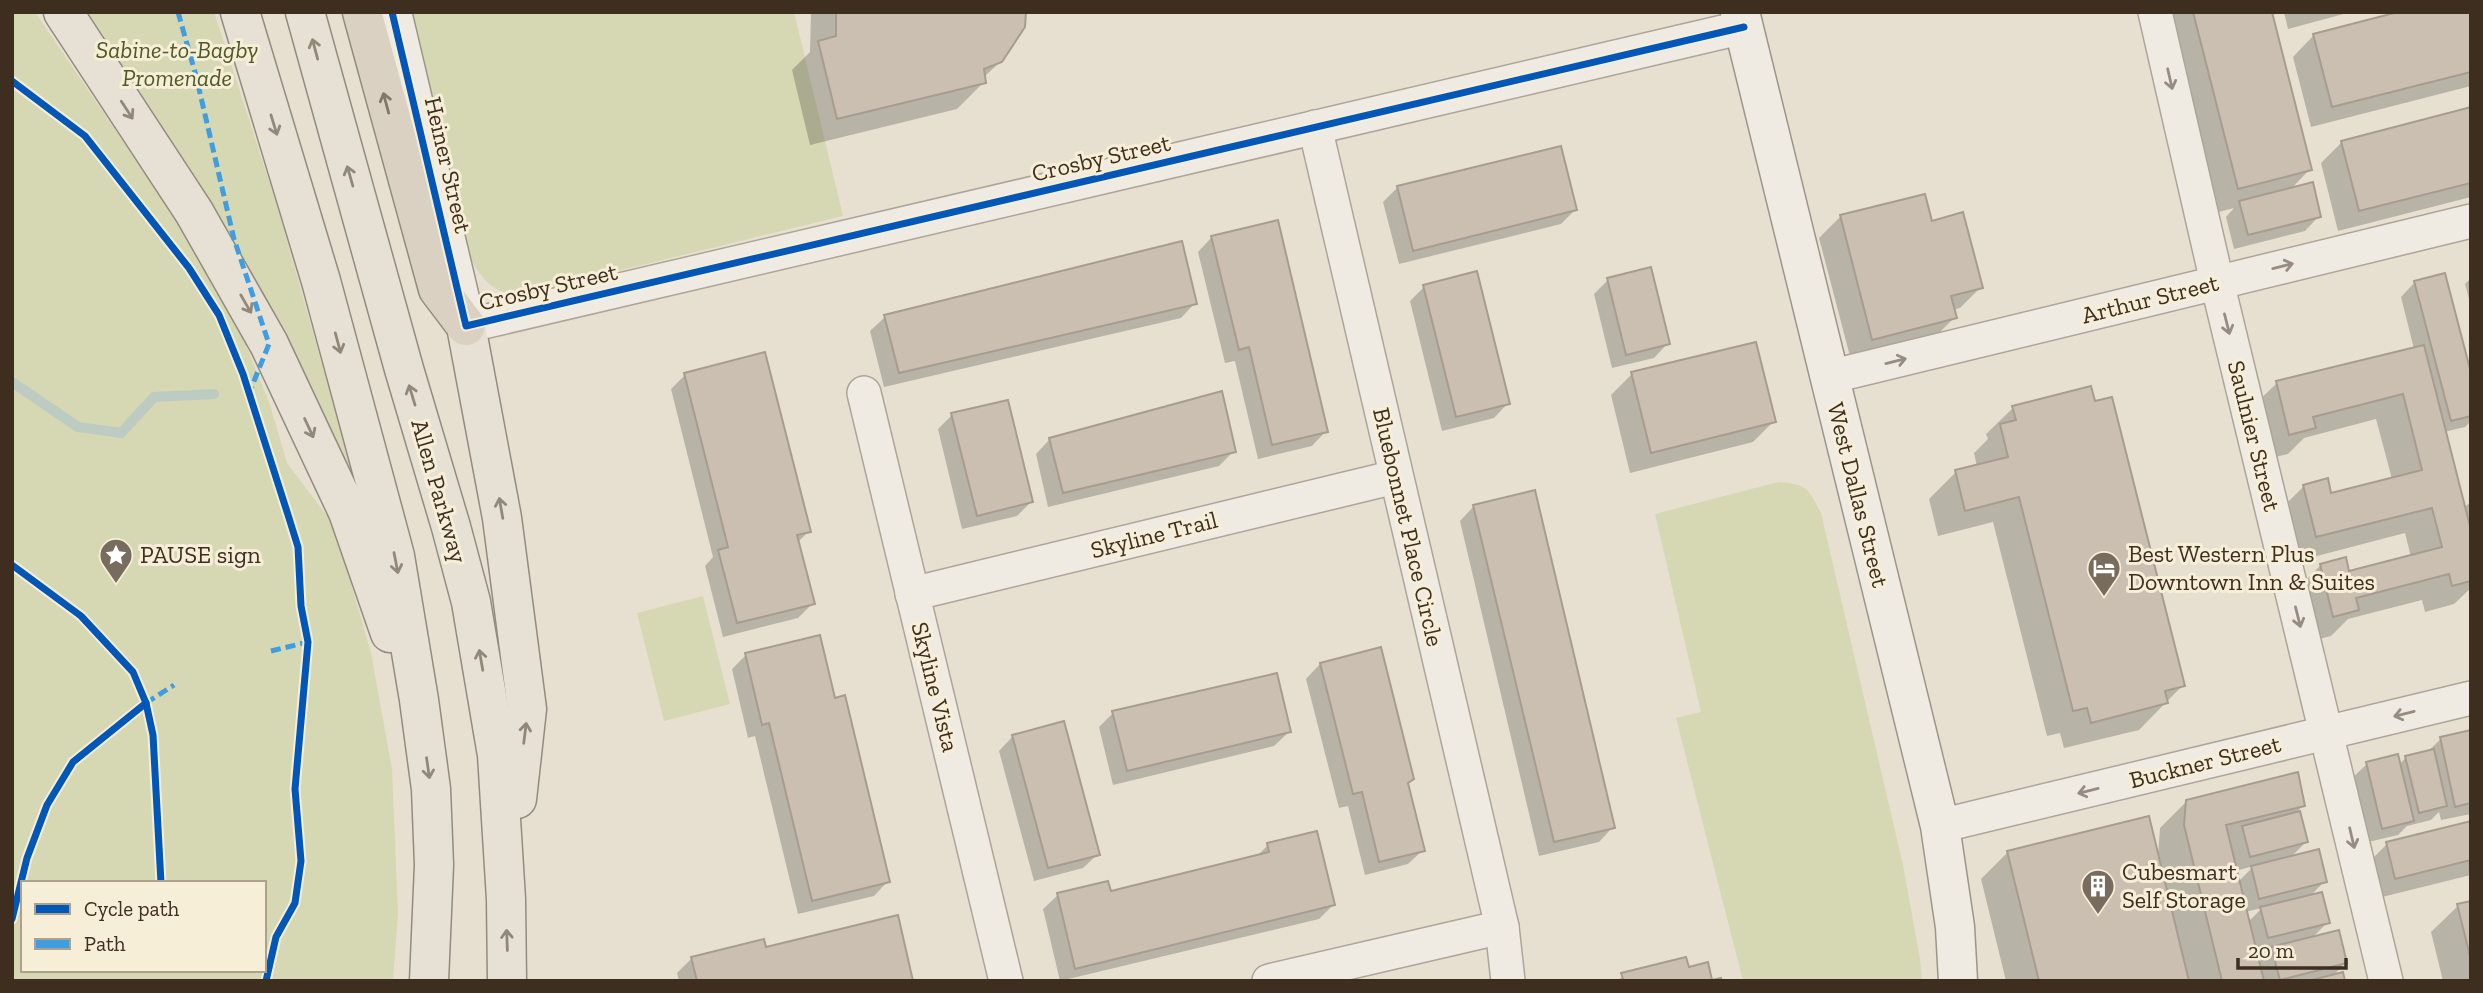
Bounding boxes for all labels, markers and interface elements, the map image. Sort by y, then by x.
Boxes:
park label: Sabine-to-Bagby Promenade [96,35,258,92]
one-way arrow [308,38,321,61]
one-way arrow [2164,67,2178,90]
one-way arrow [379,92,392,114]
street label: Heiner Street [419,94,478,236]
one-way arrow [120,100,134,119]
one-way arrow [269,113,282,135]
street label: Crosby Street [1029,127,1173,188]
one-way arrow [343,166,356,188]
street label: Crosby Street [476,256,620,317]
one-way arrow [2271,259,2294,272]
street label: Arthur Street [2079,268,2221,329]
one-way arrow [240,293,253,314]
one-way arrow [2221,312,2235,335]
one-way arrow [332,331,345,354]
one-way arrow [1884,354,1907,367]
street label: Saulnier Street [2222,357,2287,514]
one-way arrow [404,385,417,407]
street label: West Dallas Street [1822,399,1895,590]
street label: Bluebonnet Place Circle [1367,405,1450,649]
street label: Allen Parkway [405,416,474,567]
one-way arrow [302,417,316,438]
one-way arrow [493,497,507,520]
street label: Skyline Trail [1087,505,1220,564]
place icon: PAUSE sign [97,536,135,585]
place label: Best Western Plus Downtown Inn & Suites [2128,539,2375,596]
place label: PAUSE sign [140,540,261,569]
hotel icon: Best Western Plus Downtown Inn & Suites [2085,549,2123,598]
one-way arrow [390,551,403,574]
one-way arrow [2292,605,2305,628]
street label: Skyline Vista [905,619,966,755]
one-way arrow [474,650,487,672]
one-way arrow [2394,708,2416,721]
one-way arrow [518,723,531,745]
street label: Buckner Street [2126,729,2284,794]
one-way arrow [422,756,435,778]
one-way arrow [2077,785,2100,798]
one-way arrow [2346,826,2359,849]
place label: Cubesmart Self Storage [2122,857,2246,914]
building icon: Cubesmart Self Storage [2079,867,2117,916]
legend [21,881,266,972]
text: Cycle path [84,896,179,921]
scale bar [2238,926,2346,970]
one-way arrow [501,928,514,951]
text: Path [84,931,126,956]
text: 20 m [2248,938,2294,963]

